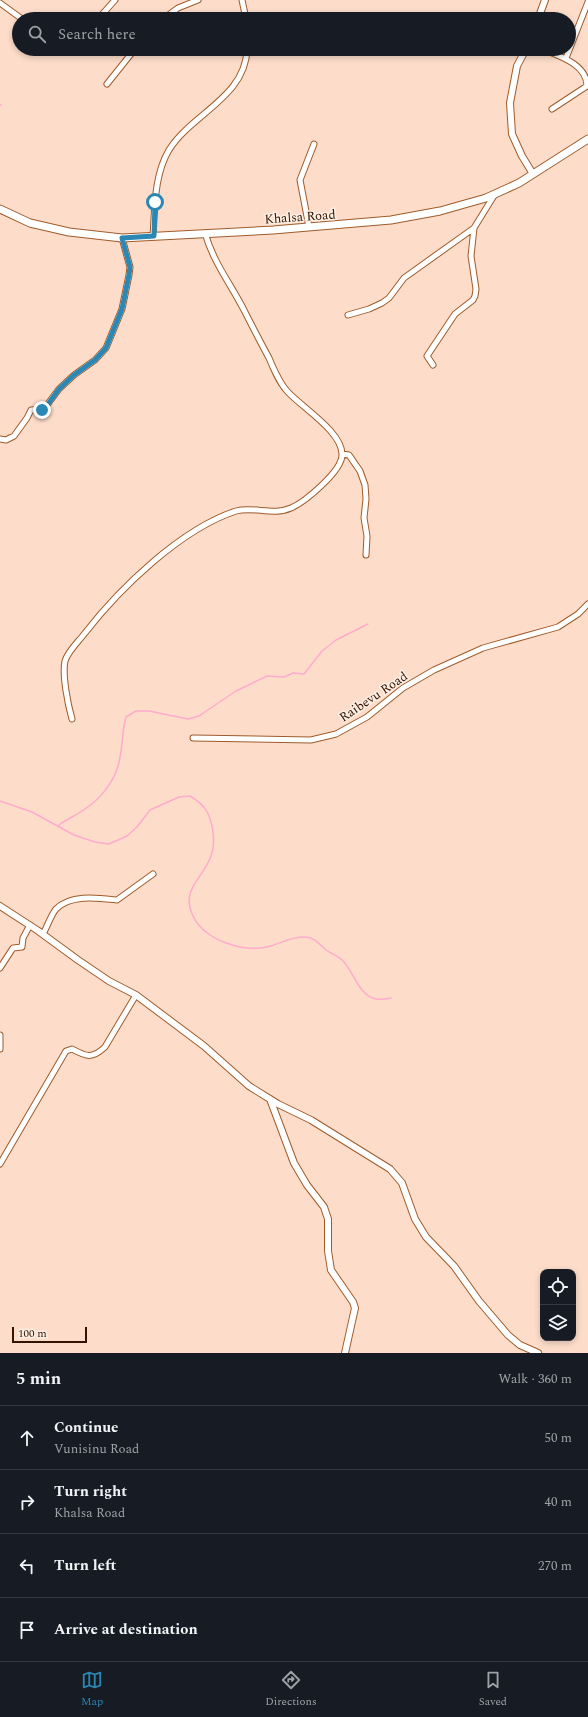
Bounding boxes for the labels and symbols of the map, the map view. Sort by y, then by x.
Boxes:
route start [146,193,164,211]
street label: Khalsa Road [264,205,336,229]
route end [33,401,51,419]
street label: Raibevu Road [335,666,412,727]
scale bar [12,1325,87,1344]

